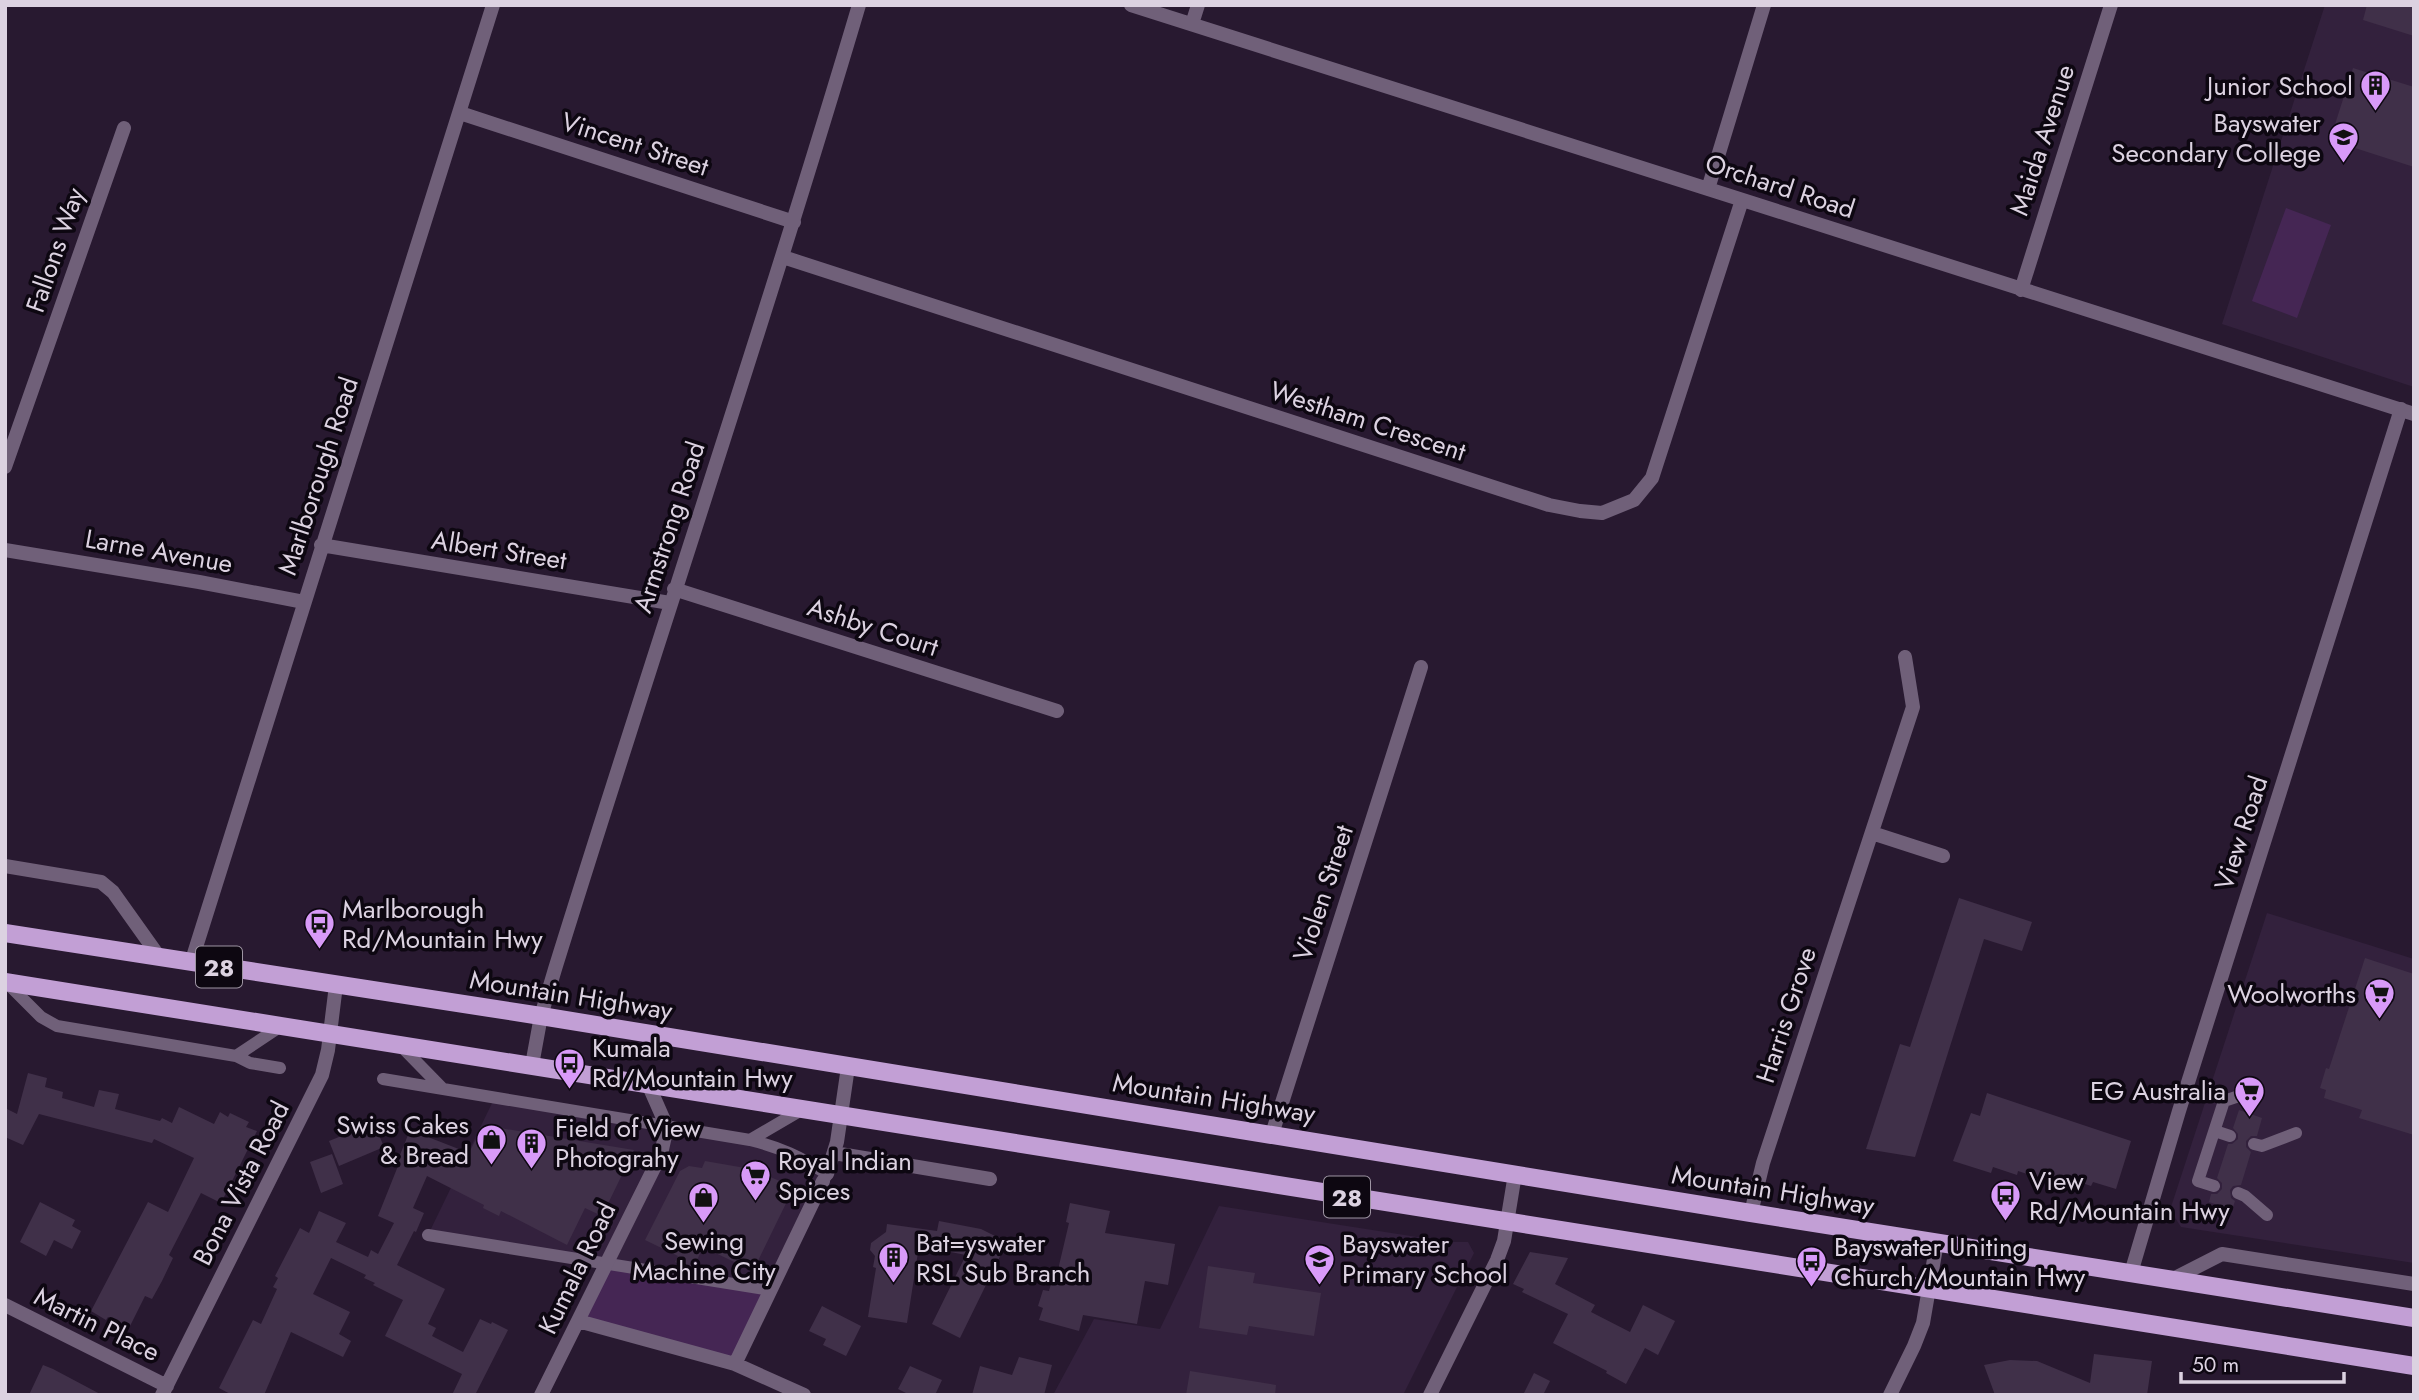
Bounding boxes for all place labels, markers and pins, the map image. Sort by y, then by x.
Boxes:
place label: Junior School [2204,67,2353,105]
building icon: Junior School [2359,69,2393,113]
place label: Bayswater Secondary College [2111,104,2321,172]
school or university icon: Bayswater Secondary College [2327,121,2361,165]
place label: Marlborough Rd/Mountain Hwy [342,890,543,958]
bus stop icon: Marlborough Rd/Mountain Hwy [302,907,336,951]
place label: Woolworths [2227,975,2356,1013]
supermarket icon: Woolworths [2362,977,2396,1021]
place label: Kumala Rd/Mountain Hwy [592,1029,793,1097]
bus stop icon: Kumala Rd/Mountain Hwy [552,1046,586,1090]
place label: EG Australia [2090,1072,2226,1110]
supermarket icon: EG Australia [2232,1074,2266,1118]
place label: Swiss Cakes & Bread [336,1106,469,1174]
place label: Field of View Photograhy [555,1109,701,1177]
shop icon: Swiss Cakes & Bread [475,1123,509,1167]
building icon: Field of View Photograhy [515,1126,549,1170]
place label: Royal Indian Spices [778,1142,912,1210]
supermarket icon: Royal Indian Spices [738,1159,772,1203]
place label: View Rd/Mountain Hwy [2029,1162,2230,1230]
bus stop icon: View Rd/Mountain Hwy [1989,1179,2023,1223]
shop icon: Sewing Machine City [687,1181,721,1225]
place label: Sewing Machine City [632,1222,776,1290]
place label: Bat=yswater RSL Sub Branch [916,1224,1091,1292]
place label: Bayswater Primary School [1342,1225,1508,1293]
place label: Bayswater Uniting Church/Mountain Hwy [1834,1228,2086,1296]
building icon: Bat=yswater RSL Sub Branch [876,1241,910,1285]
school or university icon: Bayswater Primary School [1302,1242,1336,1286]
bus stop icon: Bayswater Uniting Church/Mountain Hwy [1794,1245,1828,1289]

